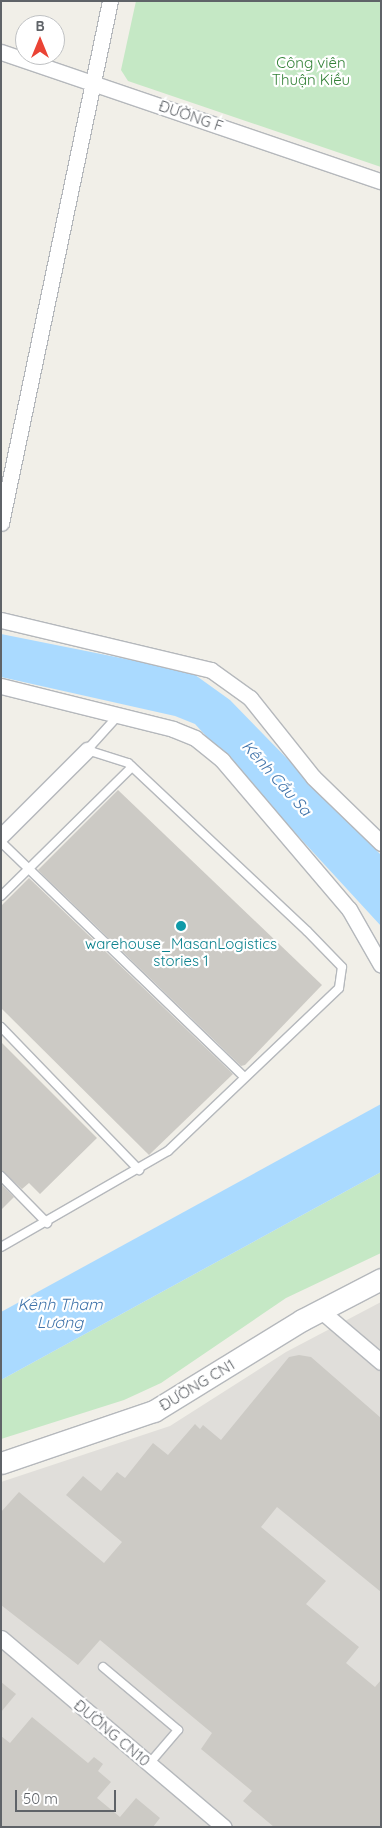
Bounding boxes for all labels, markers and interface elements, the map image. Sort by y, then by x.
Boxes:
north arrow [15,15,65,65]
text: B [35,17,45,35]
park label: Công viên Thuận Kiều [272,53,350,88]
street label: ĐƯỜNG F [156,97,226,135]
water label: Kênh Cầu Sa [238,737,316,819]
marker: warehouse_MasanLogistics stories 1 [175,920,187,932]
place label: warehouse_MasanLogistics stories 1 [85,934,277,969]
water label: Kênh Tham Lương [17,1294,103,1332]
street label: ĐƯỜNG CN1 [156,1355,238,1415]
street label: ĐƯỜNG CN10 [70,1696,154,1770]
scale bar [18,1780,119,1812]
text: 50 m [23,1789,58,1808]

